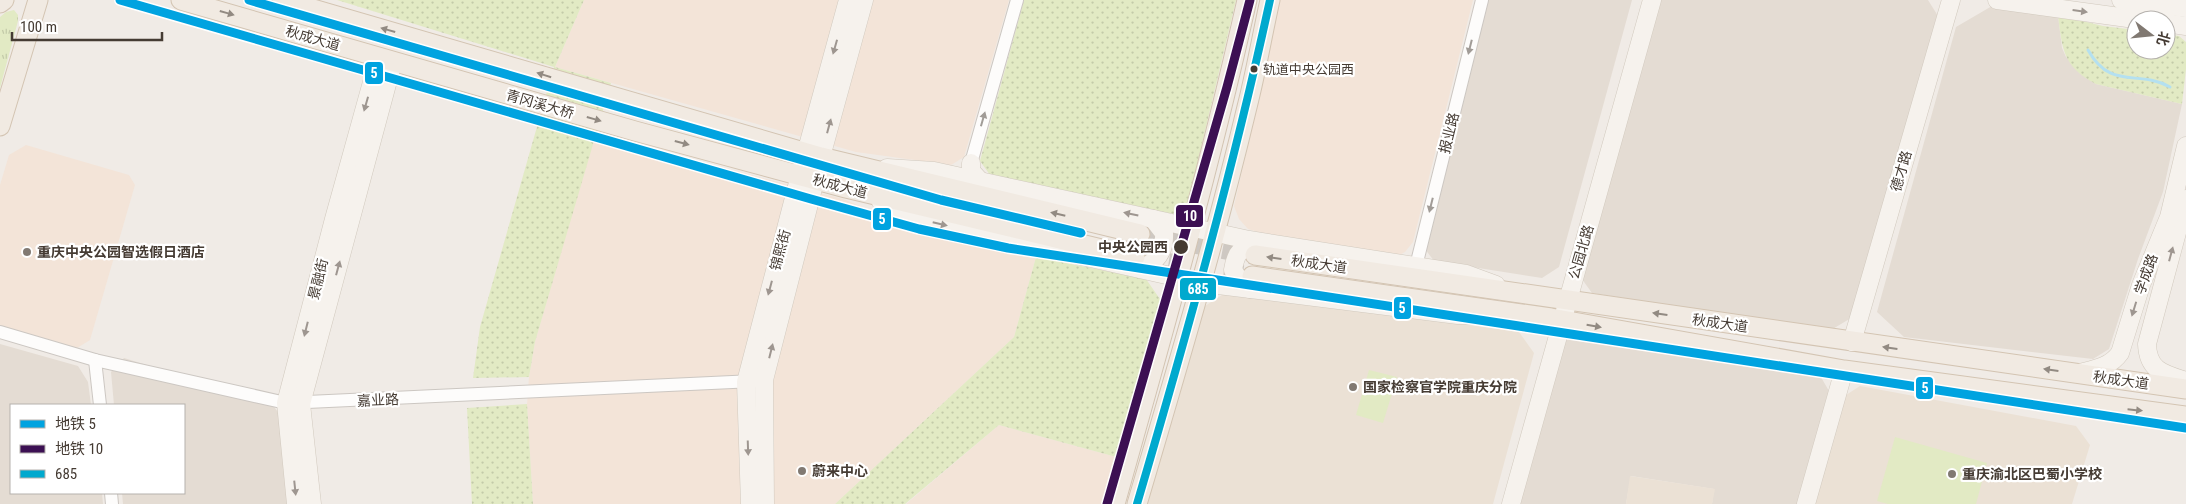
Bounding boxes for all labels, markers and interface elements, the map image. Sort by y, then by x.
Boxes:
one-way arrow [2072,8,2088,16]
scale bar [12,10,162,42]
one-way arrow [220,10,235,18]
north arrow [2126,10,2176,60]
text: 100 m [20,18,57,36]
street label: 秋成大道 [284,23,342,53]
one-way arrow [380,25,395,33]
text: 北 [2154,30,2173,48]
one-way arrow [831,40,839,55]
one-way arrow [1466,40,1474,55]
line badge: 5 [364,61,384,85]
place label: 轨道中央公园西 [1263,62,1354,77]
marker: 轨道中央公园西 [1249,64,1259,74]
text: 5 [370,65,378,81]
one-way arrow [536,71,551,79]
street label: 青冈溪大桥 [504,87,576,121]
one-way arrow [362,97,370,112]
street label: 报业路 [1436,111,1462,155]
one-way arrow [980,112,988,127]
one-way arrow [586,115,601,123]
one-way arrow [826,119,834,134]
one-way arrow [674,140,689,148]
street label: 德才路 [1888,149,1914,193]
street label: 秋成大道 [811,171,869,201]
one-way arrow [1427,198,1435,213]
line badge: 10 [1175,204,1204,228]
line badge: 5 [872,207,892,231]
text: 10 [1183,208,1197,224]
one-way arrow [1051,210,1066,218]
one-way arrow [1123,210,1138,218]
text: 5 [878,211,886,227]
one-way arrow [933,220,948,228]
street label: 公园北路 [1566,223,1596,281]
street label: 锦熙街 [767,228,793,272]
marker: 中央公园西 [1172,238,1190,256]
place label: 中央公园西 [1098,239,1168,255]
place label: 重庆中央公园智选假日酒店 [37,244,205,260]
marker: 重庆中央公园智选假日酒店 [21,246,33,258]
one-way arrow [2167,246,2175,261]
street label: 秋成大道 [1290,252,1348,276]
street label: 学成路 [2131,252,2161,296]
one-way arrow [1266,254,1282,262]
street label: 景融街 [305,257,331,301]
one-way arrow [334,261,342,276]
line badge: 685 [1179,277,1217,301]
one-way arrow [766,281,774,296]
text: 685 [1187,281,1209,297]
line badge: 5 [1393,296,1412,320]
text: 5 [1398,300,1406,316]
one-way arrow [2129,301,2137,316]
one-way arrow [1652,310,1668,318]
street label: 秋成大道 [1691,311,1749,335]
one-way arrow [301,321,309,336]
one-way arrow [1587,322,1603,330]
one-way arrow [1882,343,1898,351]
one-way arrow [767,344,775,359]
one-way arrow [2043,366,2059,374]
street label: 秋成大道 [2092,368,2150,392]
line badge: 5 [1915,376,1934,400]
place label: 国家检察官学院重庆分院 [1363,379,1517,395]
text: 5 [1921,380,1929,396]
marker: 国家检察官学院重庆分院 [1347,381,1359,393]
street label: 嘉业路 [357,391,399,409]
legend [10,404,185,494]
one-way arrow [2128,406,2144,414]
text: 地铁 5 [55,415,96,433]
text: 地铁 10 [55,440,103,458]
one-way arrow [744,440,752,456]
place label: 蔚来中心 [812,463,868,479]
text: 685 [55,465,77,483]
marker: 蔚来中心 [796,465,808,477]
place label: 重庆渝北区巴蜀小学校 [1962,466,2102,482]
marker: 重庆渝北区巴蜀小学校 [1946,468,1958,480]
one-way arrow [291,481,299,497]

